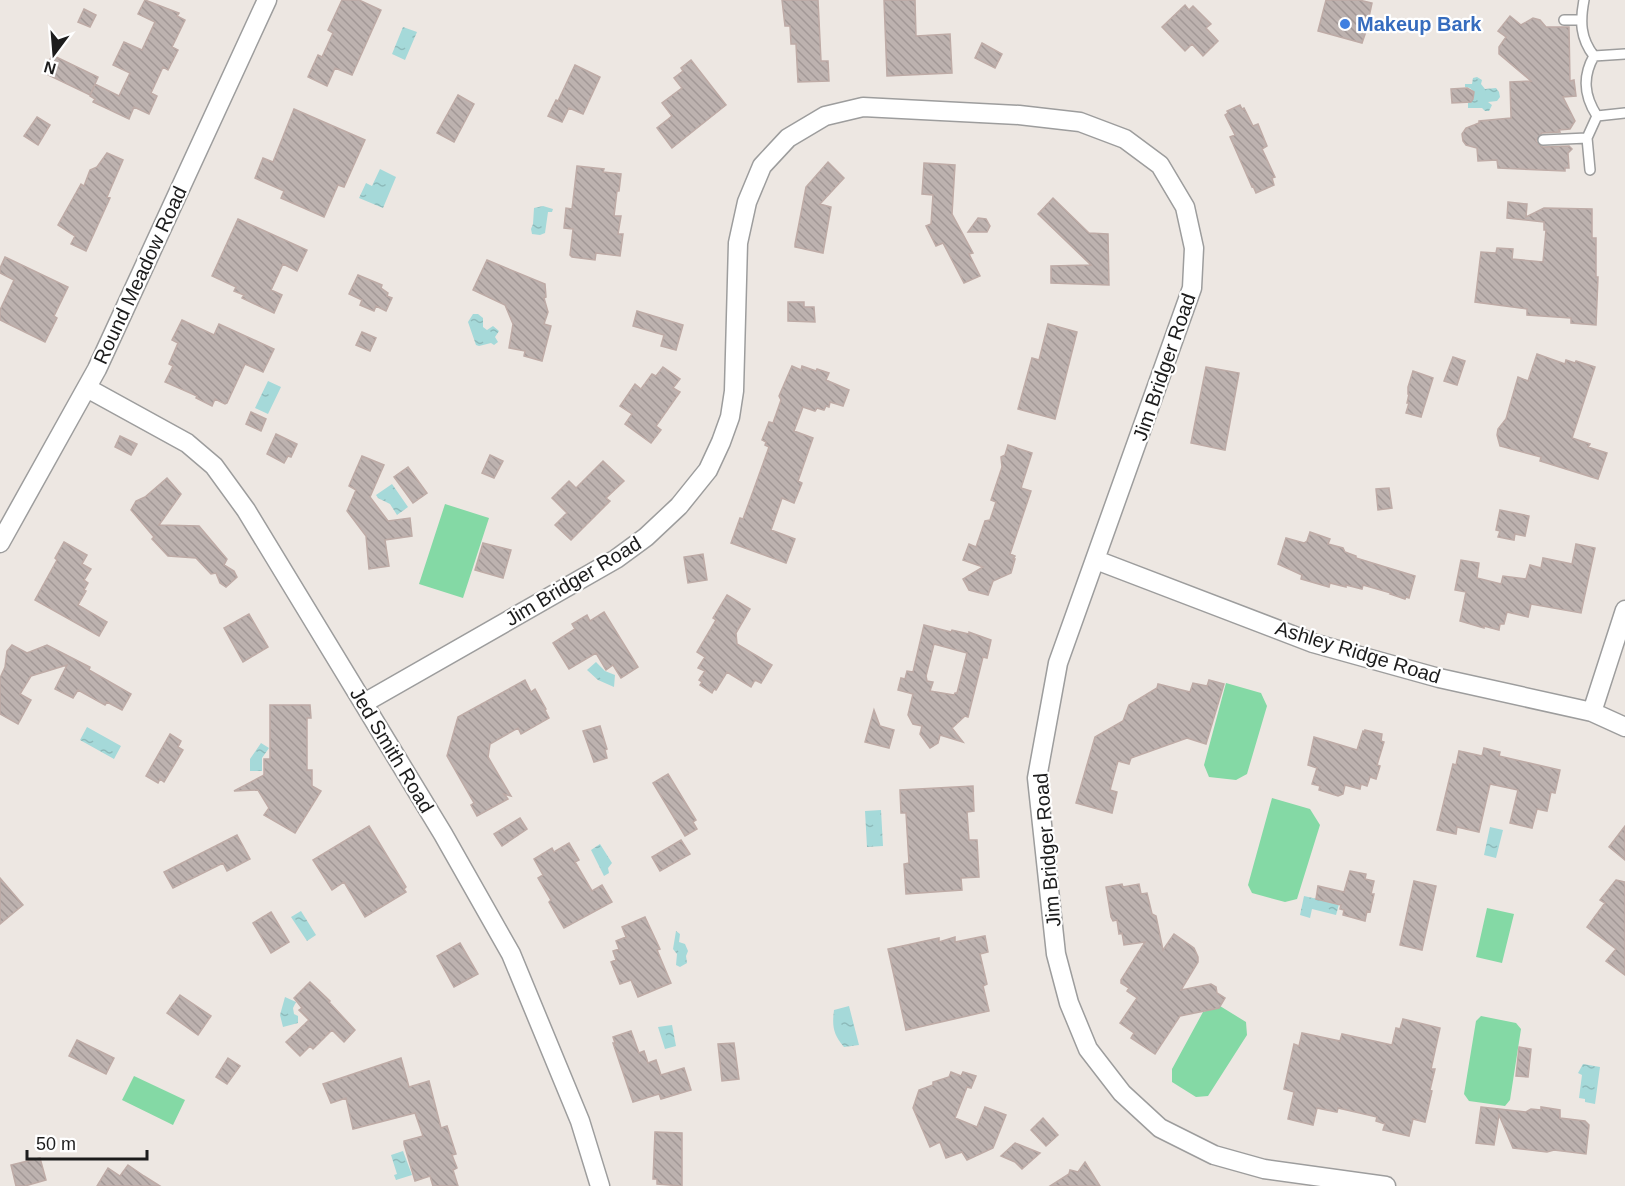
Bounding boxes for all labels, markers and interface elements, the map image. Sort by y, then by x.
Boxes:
place label: Makeup Bark [1357,13,1482,35]
marker: Makeup Bark [1338,17,1352,31]
north arrow [24,24,84,84]
text: N [42,58,58,78]
street label: Round Meadow Road [89,183,191,367]
street label: Jim Bridger Road [1128,290,1200,444]
street label: Jim Bridger Road [501,532,645,630]
street label: Ashley Ridge Road [1273,616,1443,688]
street label: Jed Smith Road [346,683,438,817]
street label: Jim Bridger Road [1029,772,1065,928]
scale bar [27,1123,147,1161]
text: 50 m [36,1134,76,1154]

